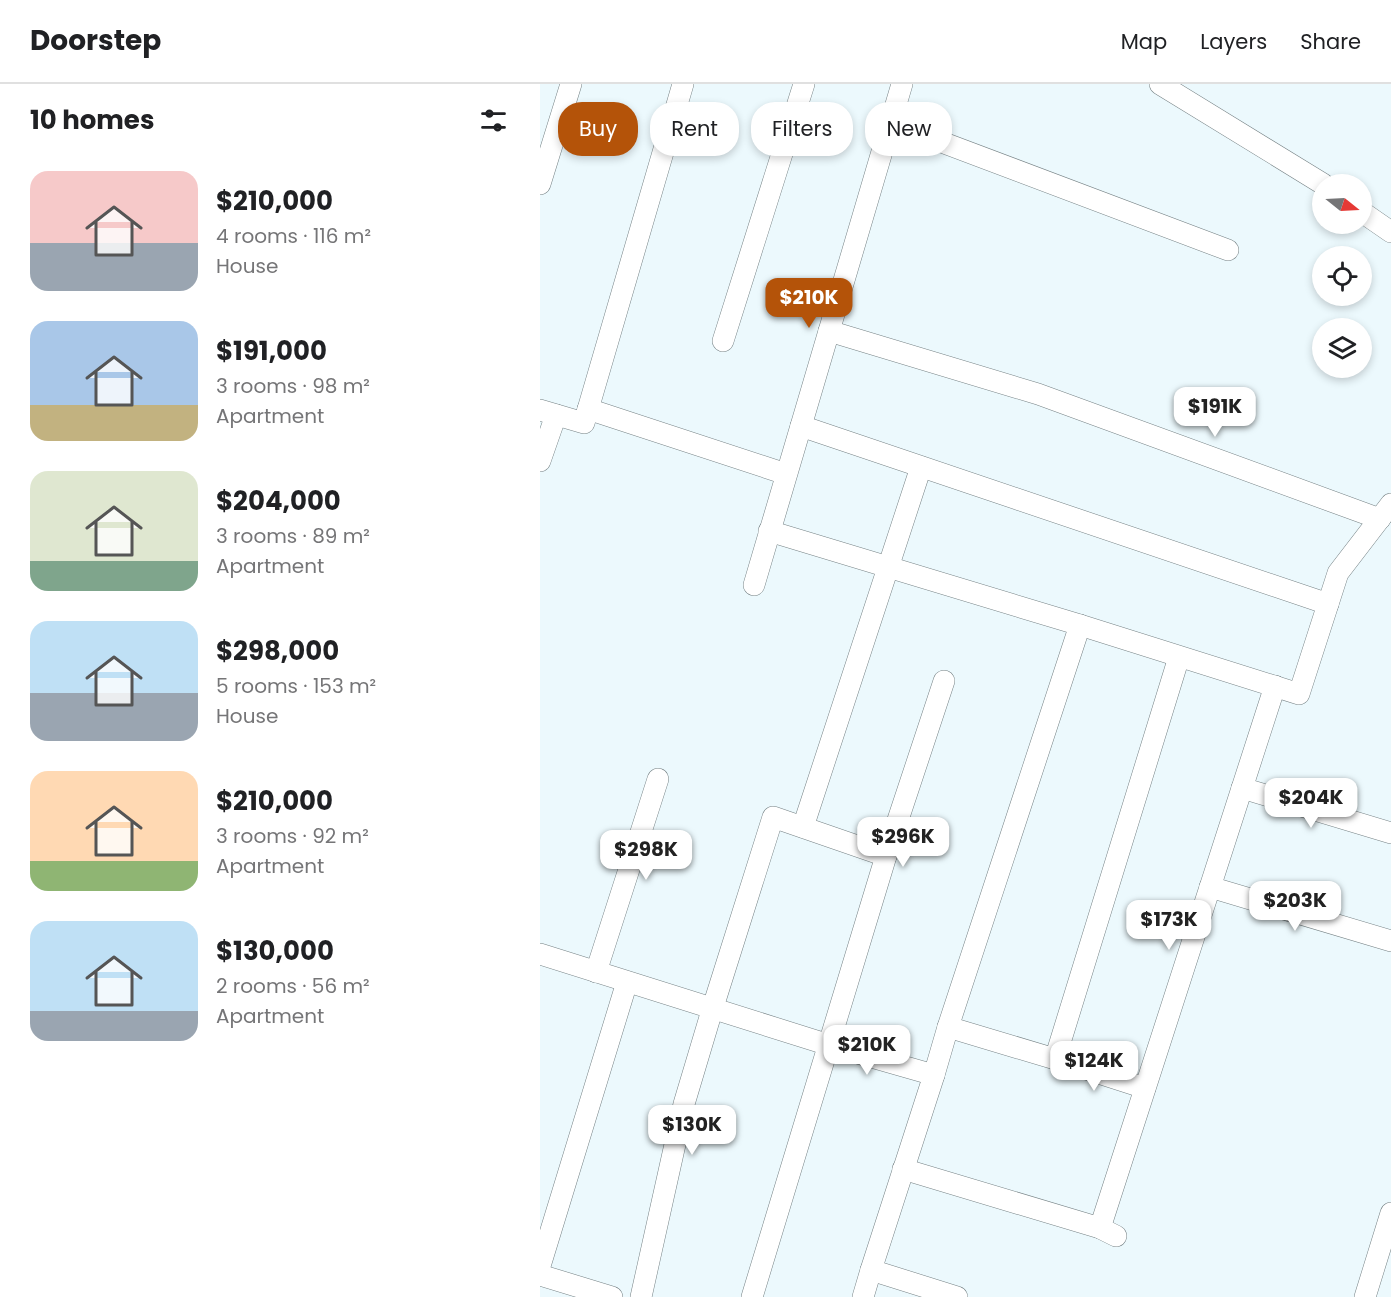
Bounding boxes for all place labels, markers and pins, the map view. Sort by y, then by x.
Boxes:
pin: $210K [767,278,851,329]
pin: $191K [1173,387,1257,438]
pin: $204K [1269,778,1353,829]
pin: $296K [861,817,945,868]
pin: $298K [604,830,688,881]
pin: $203K [1253,881,1337,932]
pin: $173K [1127,900,1211,951]
pin: $210K [825,1025,909,1076]
pin: $124K [1052,1041,1136,1092]
pin: $130K [650,1105,734,1156]

